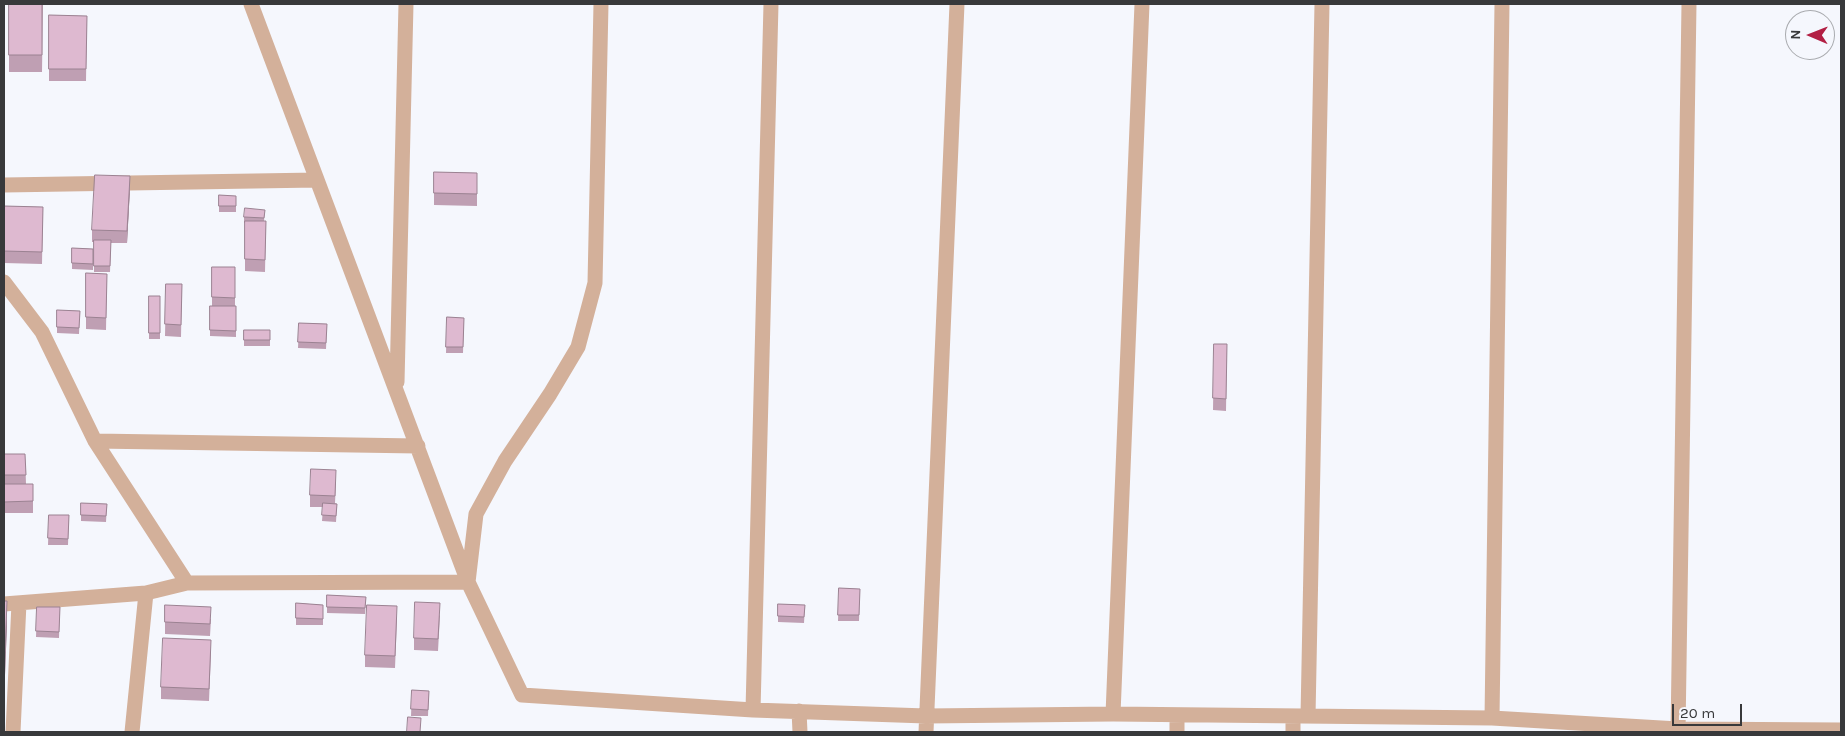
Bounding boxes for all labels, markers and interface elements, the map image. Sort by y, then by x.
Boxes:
north arrow [1785,10,1835,60]
text: N [1787,30,1804,40]
scale bar [1675,694,1745,726]
text: 20 m [1680,704,1715,722]

